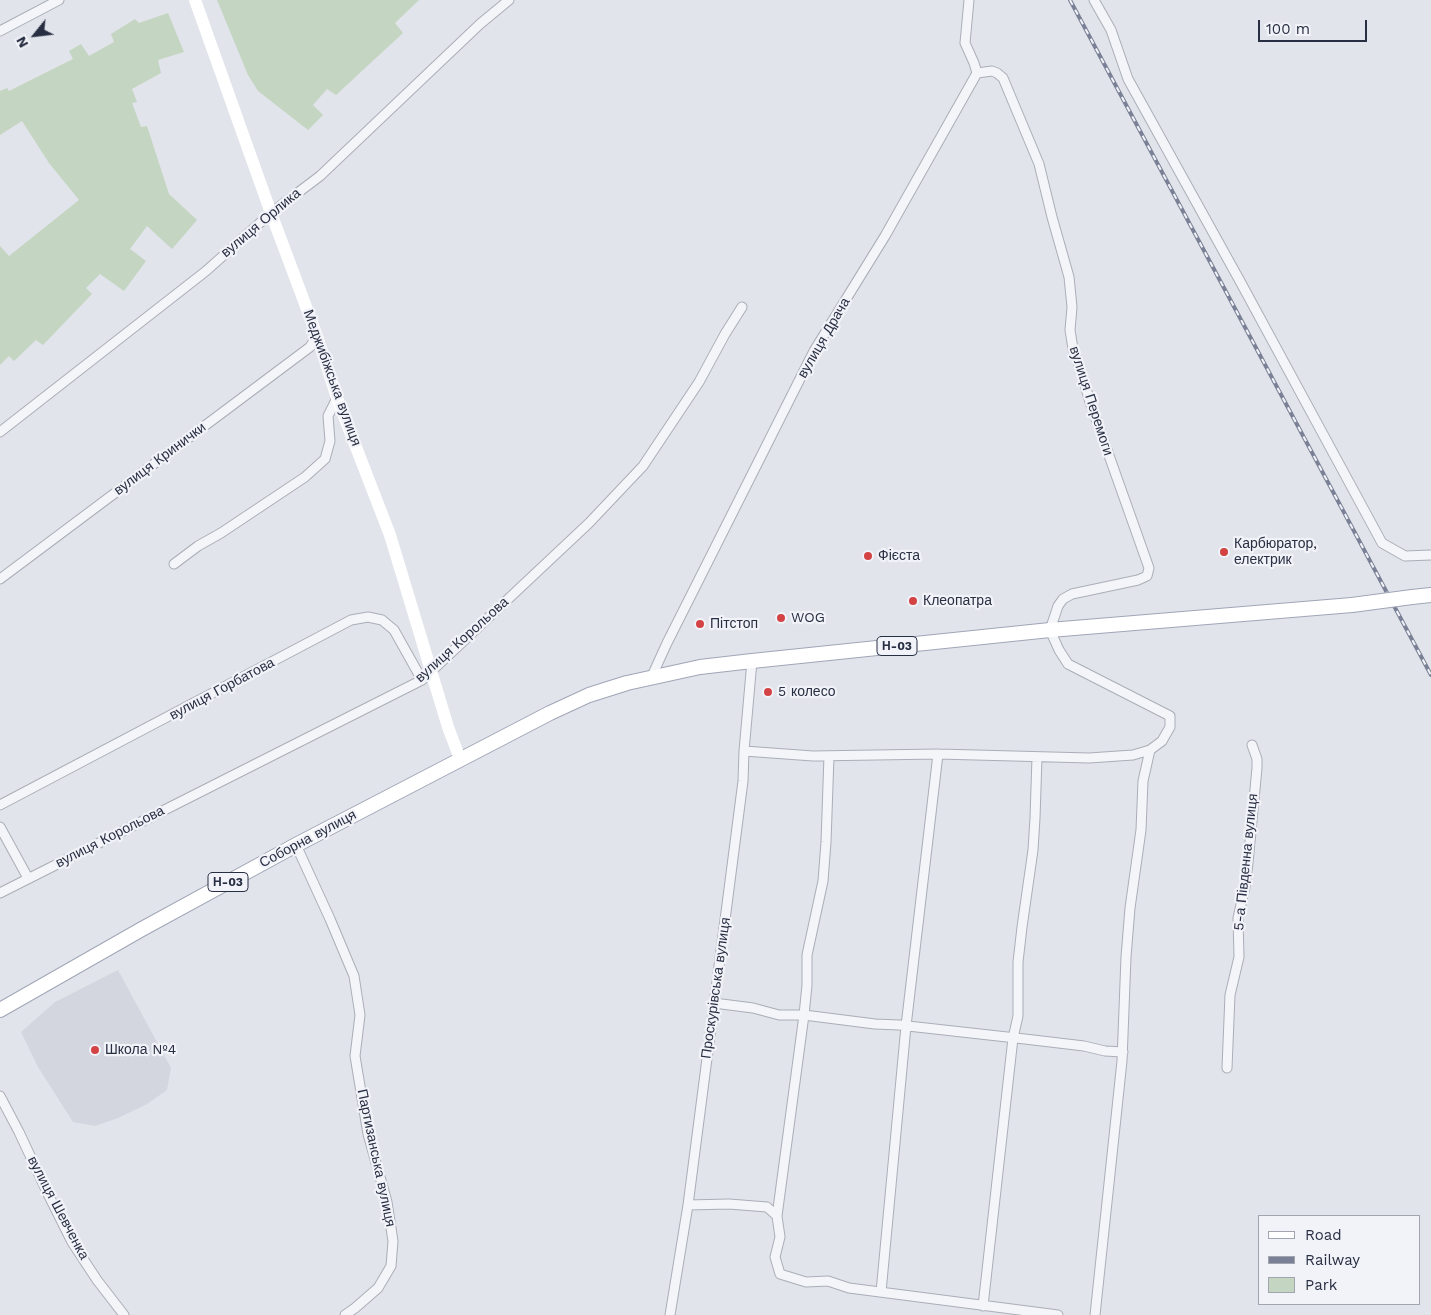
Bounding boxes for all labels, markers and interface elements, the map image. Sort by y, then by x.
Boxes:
north arrow [10,10,60,60]
scale bar [1261,10,1370,42]
text: 100 m [1266,20,1310,38]
text: N [12,34,31,51]
street label: вулиця Орлика [218,185,304,261]
street label: вулиця Драча [794,295,854,381]
street label: Меджибіжська вулиця [300,308,364,448]
street label: вулиця Перемоги [1065,344,1117,458]
street label: вулиця Кринички [111,419,209,499]
place label: Карбюратор, електрик [1234,536,1317,568]
marker: Карбюратор, електрик [1218,546,1230,558]
place label: Фієста [878,548,920,564]
marker: Фієста [862,550,874,562]
place label: Клеопатра [923,593,992,609]
street label: вулиця Корольова [412,594,512,686]
marker: Клеопатра [907,595,919,607]
place label: WOG [791,610,825,626]
marker: WOG [775,612,787,624]
place label: Пітстоп [710,616,758,632]
marker: Пітстоп [694,618,706,630]
road number: Н-03 [877,636,917,656]
street label: вулиця Горбатова [167,654,277,724]
place label: 5 колесо [778,684,836,700]
marker: 5 колесо [762,686,774,698]
street label: 5-а Південна вулиця [1230,793,1262,931]
street label: вулиця Корольова [53,802,167,872]
street label: Соборна вулиця [257,806,359,872]
road number: Н-03 [208,872,248,892]
street label: Проскурівська вулиця [698,916,734,1060]
place label: Школа №4 [105,1042,176,1058]
marker: Школа №4 [89,1044,101,1056]
street label: Партизанська вулиця [353,1088,399,1228]
street label: вулиця Шевченка [24,1153,92,1263]
legend [1258,1215,1421,1305]
text: Road [1305,1226,1342,1244]
text: Railway [1305,1251,1360,1269]
text: Park [1305,1276,1337,1294]

